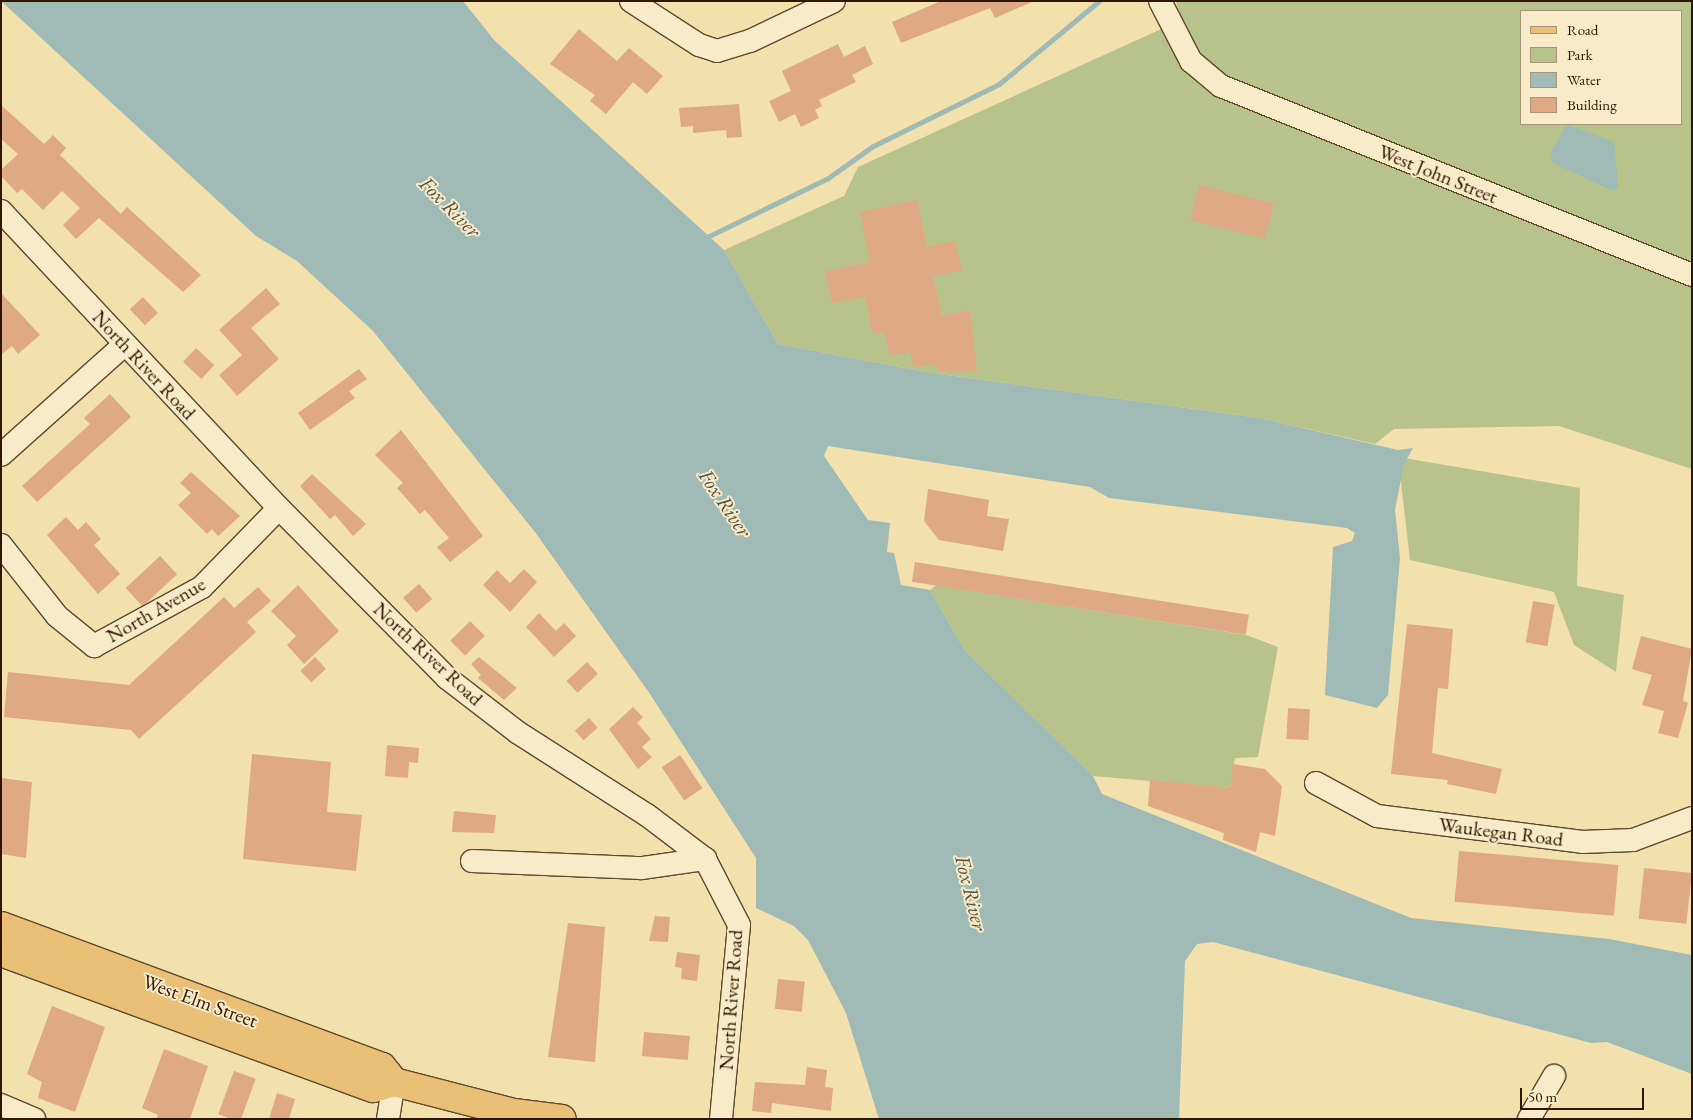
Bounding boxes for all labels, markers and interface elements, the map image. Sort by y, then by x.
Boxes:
legend [1520,10,1683,125]
text: Road [1567,20,1598,39]
text: Park [1567,45,1593,64]
text: Water [1567,70,1601,89]
text: Building [1567,95,1617,114]
street label: West John Street [1375,139,1501,209]
water label: Fox River [414,171,486,243]
street label: North River Road [87,305,201,425]
water label: Fox River [693,464,757,542]
street label: North Avenue [102,572,210,648]
street label: North River Road [368,597,488,711]
street label: Waukegan Road [1437,812,1565,852]
water label: Fox River [950,853,992,933]
street label: North River Road [714,929,748,1071]
street label: West Elm Street [139,969,261,1033]
scale bar [1523,1078,1647,1110]
text: 50 m [1528,1087,1557,1106]

